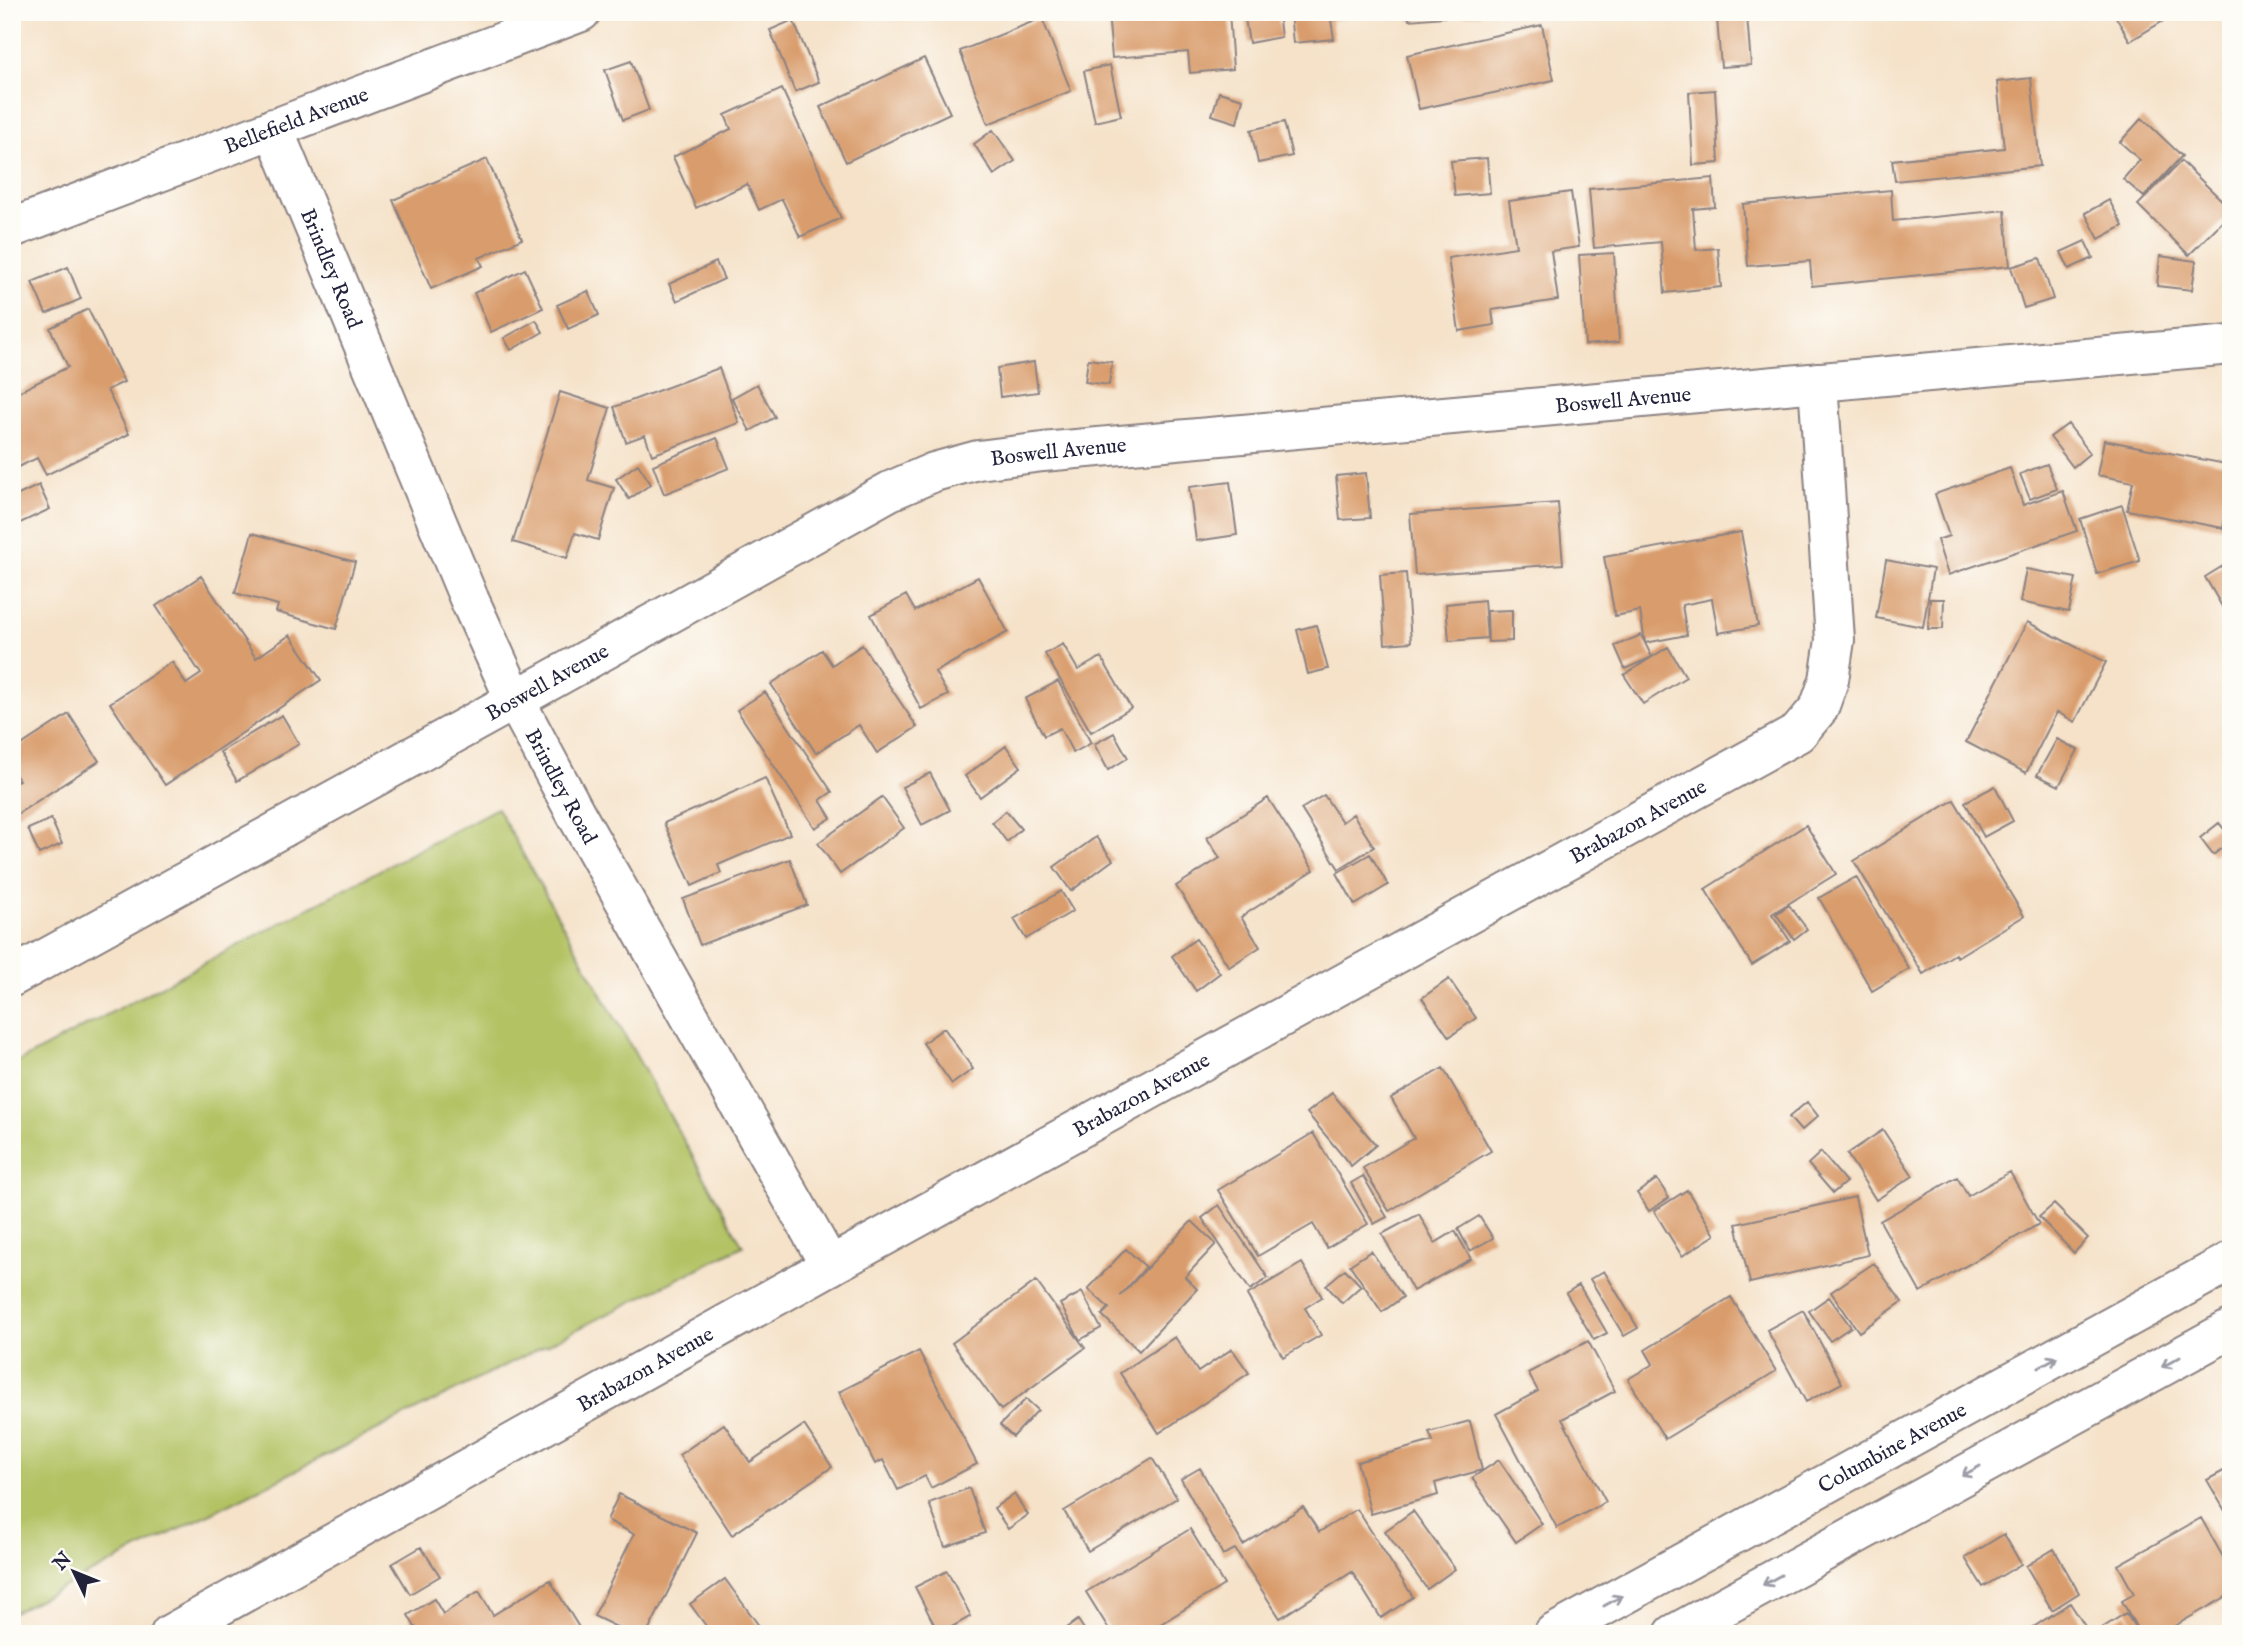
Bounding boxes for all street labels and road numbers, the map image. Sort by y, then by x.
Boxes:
street label: Bellefield Avenue [221,82,373,161]
street label: Brindley Road [293,205,367,334]
street label: Boswell Avenue [1554,382,1693,421]
street label: Boswell Avenue [989,433,1128,473]
street label: Boswell Avenue [482,638,614,728]
street label: Brindley Road [518,724,603,850]
street label: Brabazon Avenue [1566,774,1712,871]
street label: Brabazon Avenue [1069,1047,1215,1144]
street label: Brabazon Avenue [573,1321,719,1419]
street label: Columbine Avenue [1814,1397,1972,1500]

